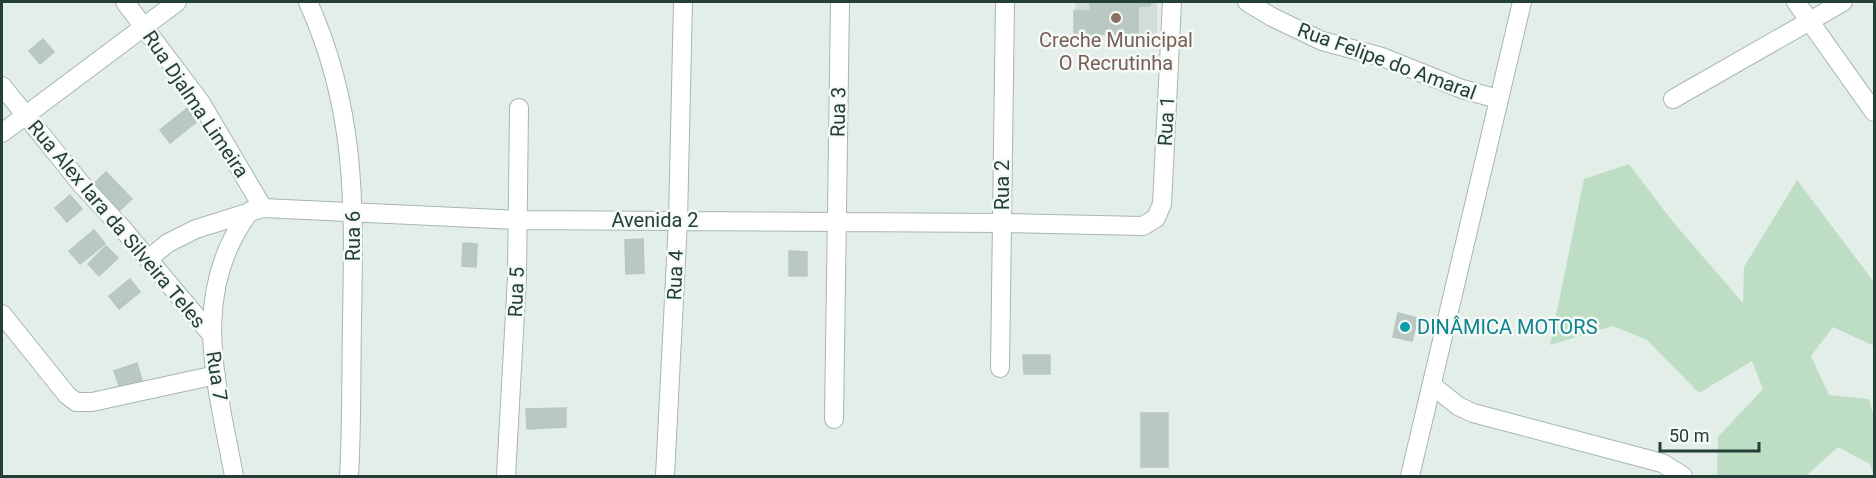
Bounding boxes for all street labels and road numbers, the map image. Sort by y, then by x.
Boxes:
street label: Rua Felipe do Amaral [1294,18,1480,104]
street label: Rua Djalma Limeira [138,26,254,182]
street label: Rua 3 [826,87,850,137]
street label: Rua 1 [1153,95,1179,147]
street label: Rua Alex Iara da Silveira Teles [23,115,211,333]
street label: Rua 2 [990,160,1014,210]
street label: Avenida 2 [612,208,699,232]
street label: Rua 6 [341,211,365,261]
street label: Rua 4 [662,249,688,301]
street label: Rua 5 [503,266,529,318]
street label: Rua 7 [201,349,233,403]

